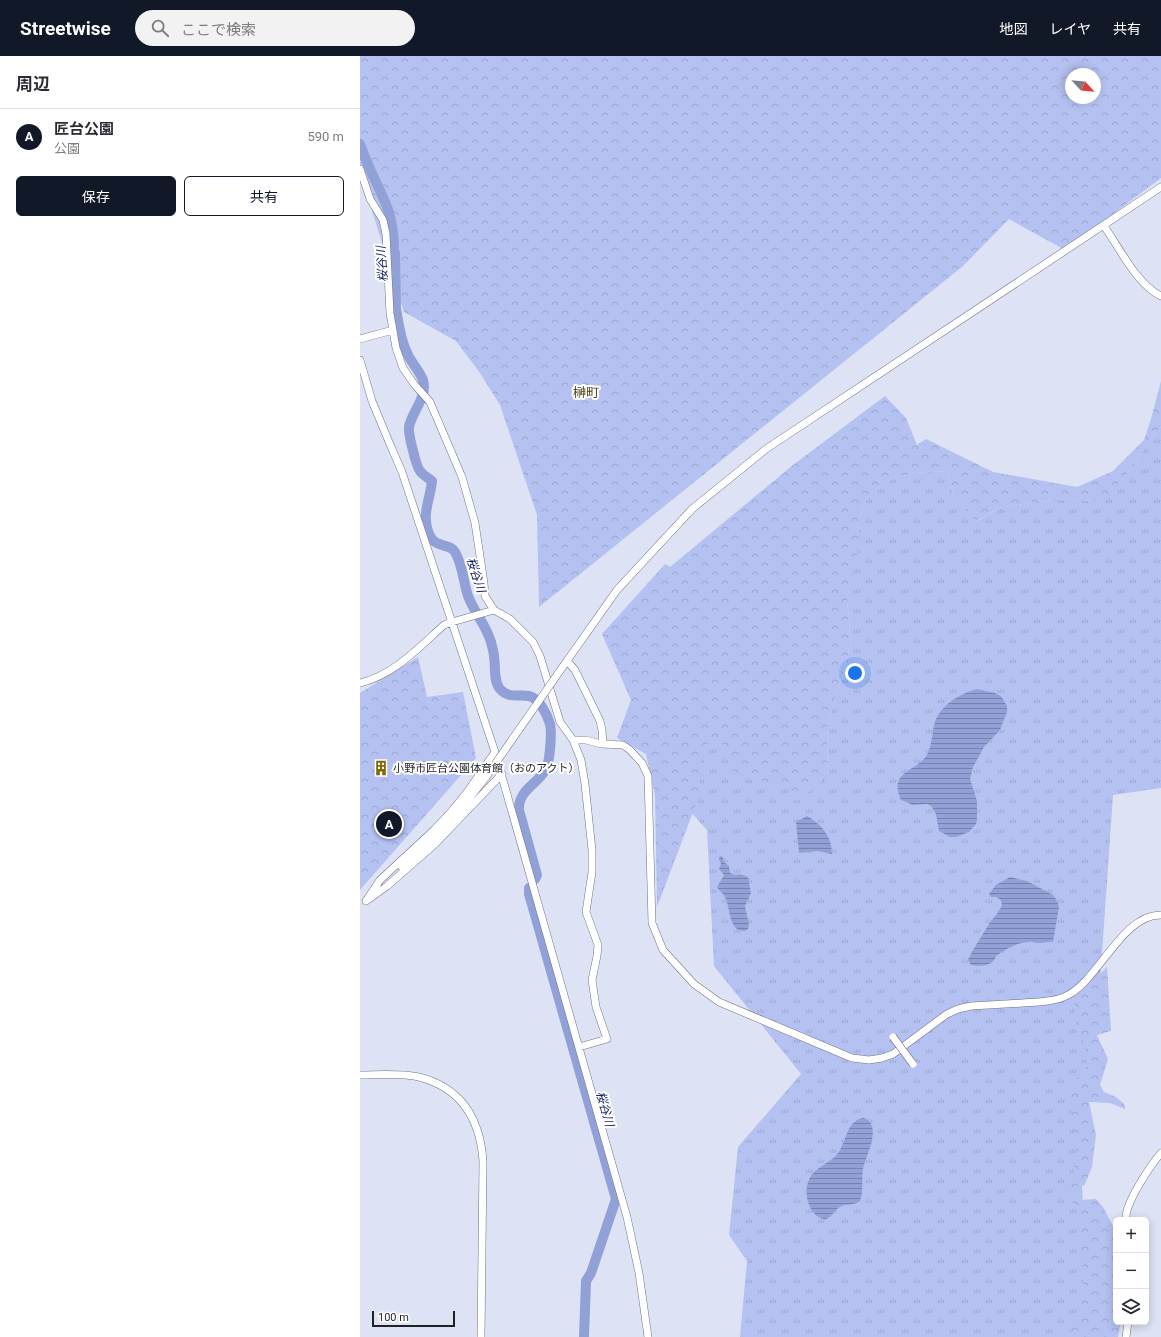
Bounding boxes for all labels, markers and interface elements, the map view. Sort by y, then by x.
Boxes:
search box [135,10,415,46]
text: Streetwise [20,17,111,40]
icon: search [149,17,171,39]
text: ここで検索 [181,21,256,39]
text: 地図 [999,21,1027,37]
text: レイヤ [1049,21,1091,37]
text: 共有 [1113,21,1141,37]
north arrow [1065,68,1101,104]
text: 周辺 [16,74,50,94]
text: 匠台公園 [54,120,114,138]
text: A [25,129,33,144]
text: 590 m [307,129,344,144]
text: 公園 [54,141,80,156]
button: 保存 [16,176,176,216]
button: 共有 [184,176,344,216]
water label: 桜谷川 [374,244,390,282]
district label: 榊町 [573,385,599,400]
water label: 桜谷川 [464,556,489,596]
your location [845,663,865,683]
building icon: 小野市匠台公園体育館（おのアクト） [372,759,390,777]
place label: 小野市匠台公園体育館（おのアクト） [393,762,579,775]
pin: A [376,809,402,839]
water label: 桜谷川 [593,1090,617,1130]
map controls [1113,1217,1149,1325]
button: + [1113,1217,1149,1253]
button: − [1113,1253,1149,1289]
button: layers [1113,1289,1149,1325]
scale bar [372,1309,455,1328]
text: 100 m [378,1311,409,1324]

